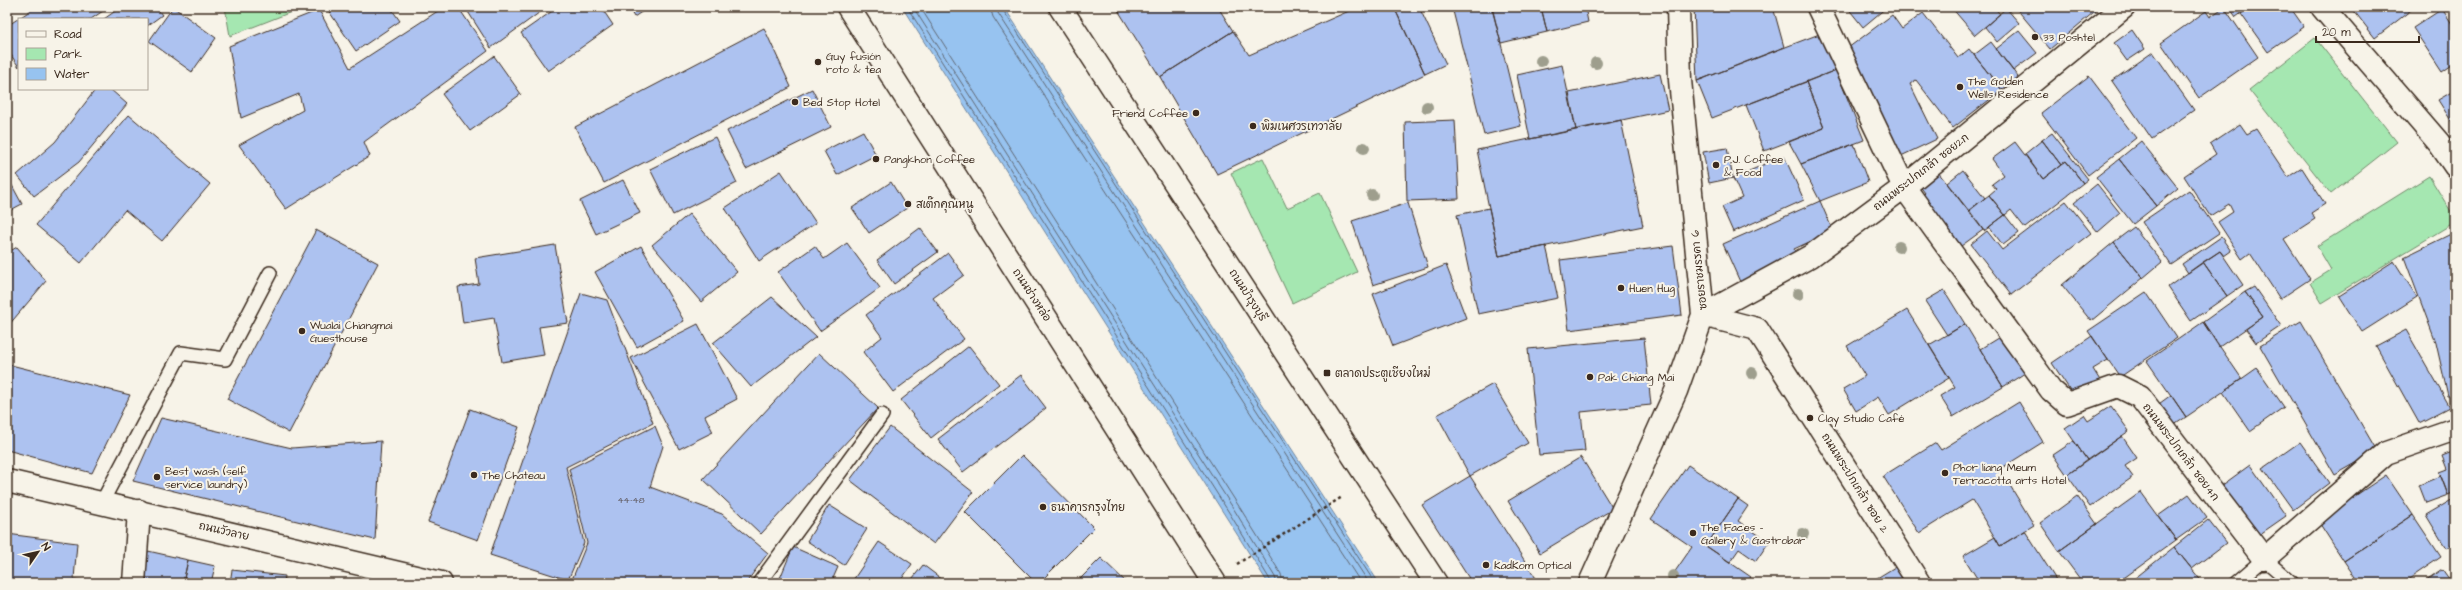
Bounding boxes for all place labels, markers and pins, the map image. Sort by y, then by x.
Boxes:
place label: 33 Poshtel [2043,30,2095,45]
marker: 33 Poshtel [2030,32,2040,42]
place label: Guy fusión roto & tea [826,49,881,77]
marker: Guy fusión roto & tea [813,57,823,67]
place label: The Golden Wells Residence [1968,74,2049,102]
marker: The Golden Wells Residence [1955,82,1965,92]
place label: Bed Stop Hotel [803,95,880,110]
marker: Bed Stop Hotel [790,97,800,107]
place label: Friend Coffee [1112,106,1188,121]
marker: Friend Coffee [1191,108,1201,118]
place label: พิฆเนศวรเทวาลัย [1261,119,1342,134]
marker: พิฆเนศวรเทวาลัย [1248,121,1258,131]
place label: Pangkhon Coffee [884,152,975,168]
place label: P.J. Coffee & Food [1724,152,1783,180]
marker: Pangkhon Coffee [871,154,881,164]
marker: P.J. Coffee & Food [1711,160,1721,170]
place label: สเต๊กคุณหนู [916,196,974,213]
marker: สเต๊กคุณหนู [903,199,913,209]
place label: Huen Hug [1629,281,1675,297]
marker: Huen Hug [1616,283,1626,293]
place label: Wualai Chiangmai Guesthouse [310,318,393,346]
marker: Wualai Chiangmai Guesthouse [297,326,307,336]
place label: ตลาดประตูเชียงใหม่ [1335,365,1431,382]
marker: ตลาดประตูเชียงใหม่ [1322,368,1332,378]
place label: Pak Chiang Mai [1598,370,1675,386]
marker: Pak Chiang Mai [1585,372,1595,382]
place label: Clay Studio Café [1818,411,1904,427]
marker: Clay Studio Café [1805,413,1815,423]
place label: Phor liang Meum Terracotta arts Hotel [1953,460,2067,488]
place label: Best wash (self service laundry) [165,464,247,493]
place label: The Chateau [482,468,545,483]
marker: Phor liang Meum Terracotta arts Hotel [1940,468,1950,478]
marker: The Chateau [469,470,479,480]
marker: Best wash (self service laundry) [152,472,162,482]
place label: ธนาคารกรุงไทย [1051,499,1125,516]
marker: ธนาคารกรุงไทย [1038,502,1048,512]
place label: The Faces - Gallery & Gastrobar [1701,520,1805,549]
marker: The Faces - Gallery & Gastrobar [1688,528,1698,538]
place label: KadKom Optical [1494,558,1572,573]
marker: KadKom Optical [1481,560,1491,570]

